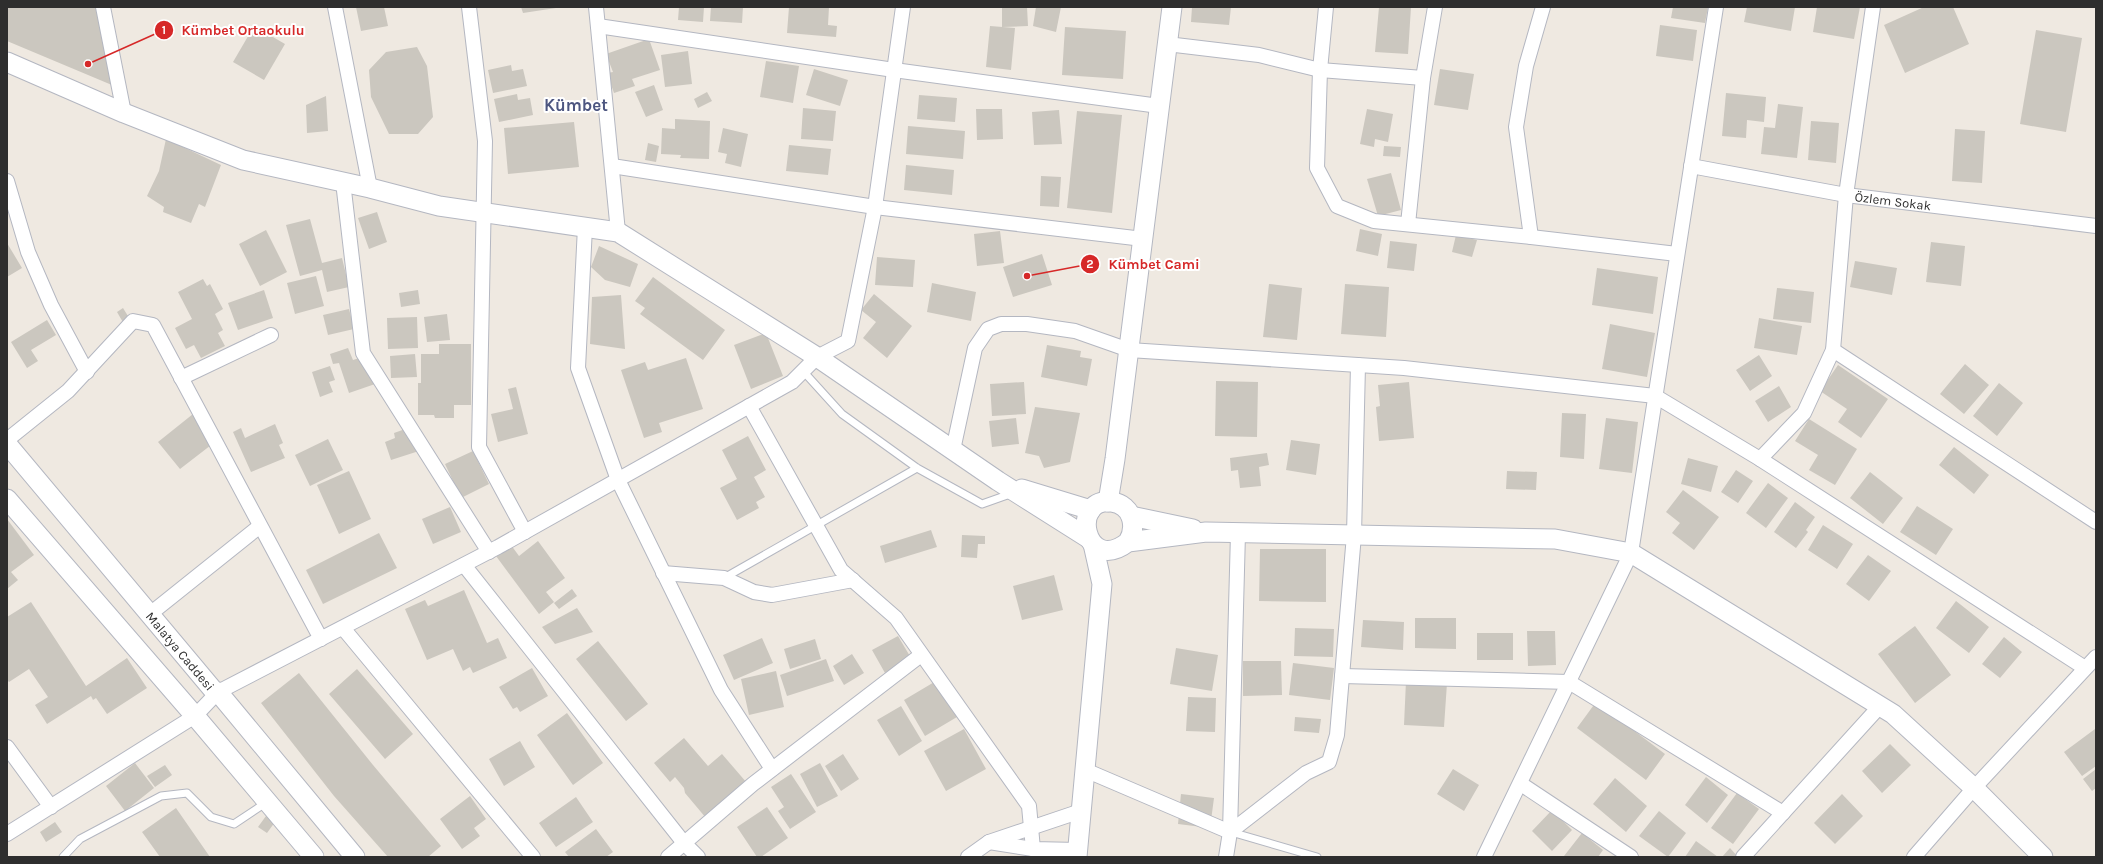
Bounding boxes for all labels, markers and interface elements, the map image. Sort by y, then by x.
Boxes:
callout: Kümbet Ortaokulu [154,17,313,43]
text: Kümbet Ortaokulu [181,22,305,39]
text: 1 [162,23,166,37]
district label: Kümbet [544,95,608,115]
street label: Özlem Sokak [1854,188,1932,213]
callout: Kümbet Cami [1080,251,1207,277]
text: Kümbet Cami [1108,256,1200,273]
text: 2 [1086,257,1094,271]
street label: Malatya Caddesi [143,608,218,693]

